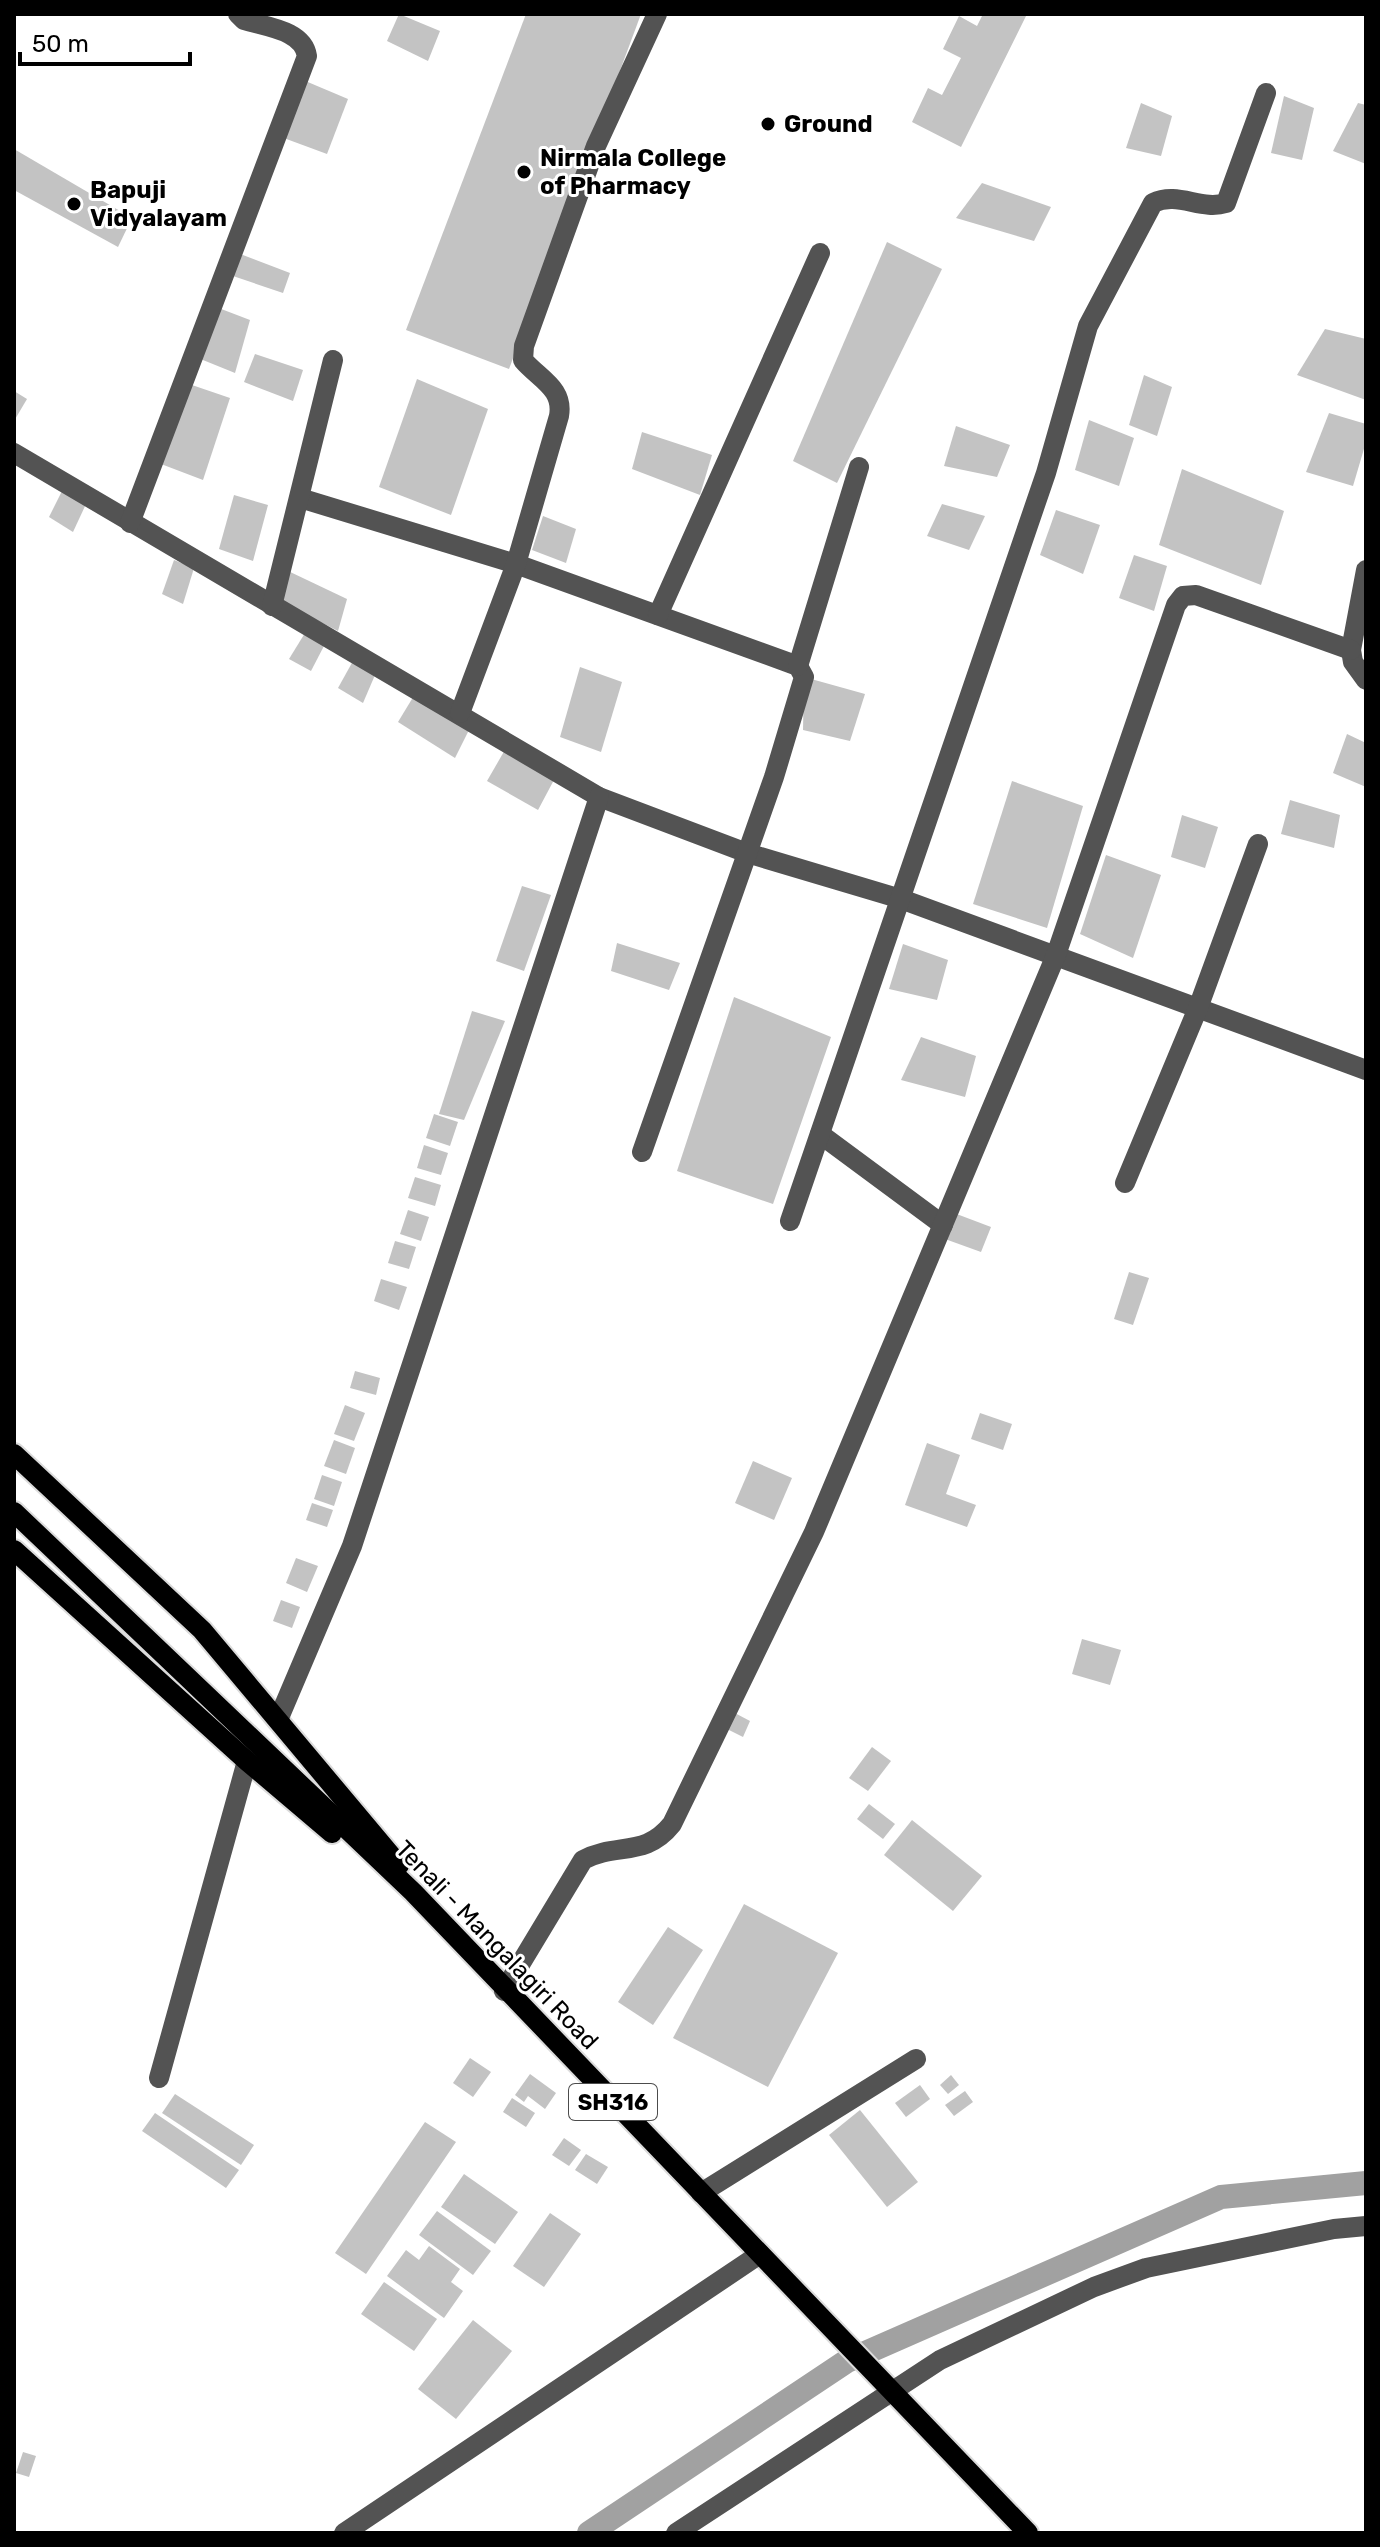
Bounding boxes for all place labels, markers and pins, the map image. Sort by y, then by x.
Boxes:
place label: Ground [784,110,873,138]
marker: Ground [759,115,777,133]
place label: Nirmala College of Pharmacy [540,144,726,200]
marker: Nirmala College of Pharmacy [515,163,533,181]
place label: Bapuji Vidyalayam [90,176,227,232]
marker: Bapuji Vidyalayam [65,195,83,213]

